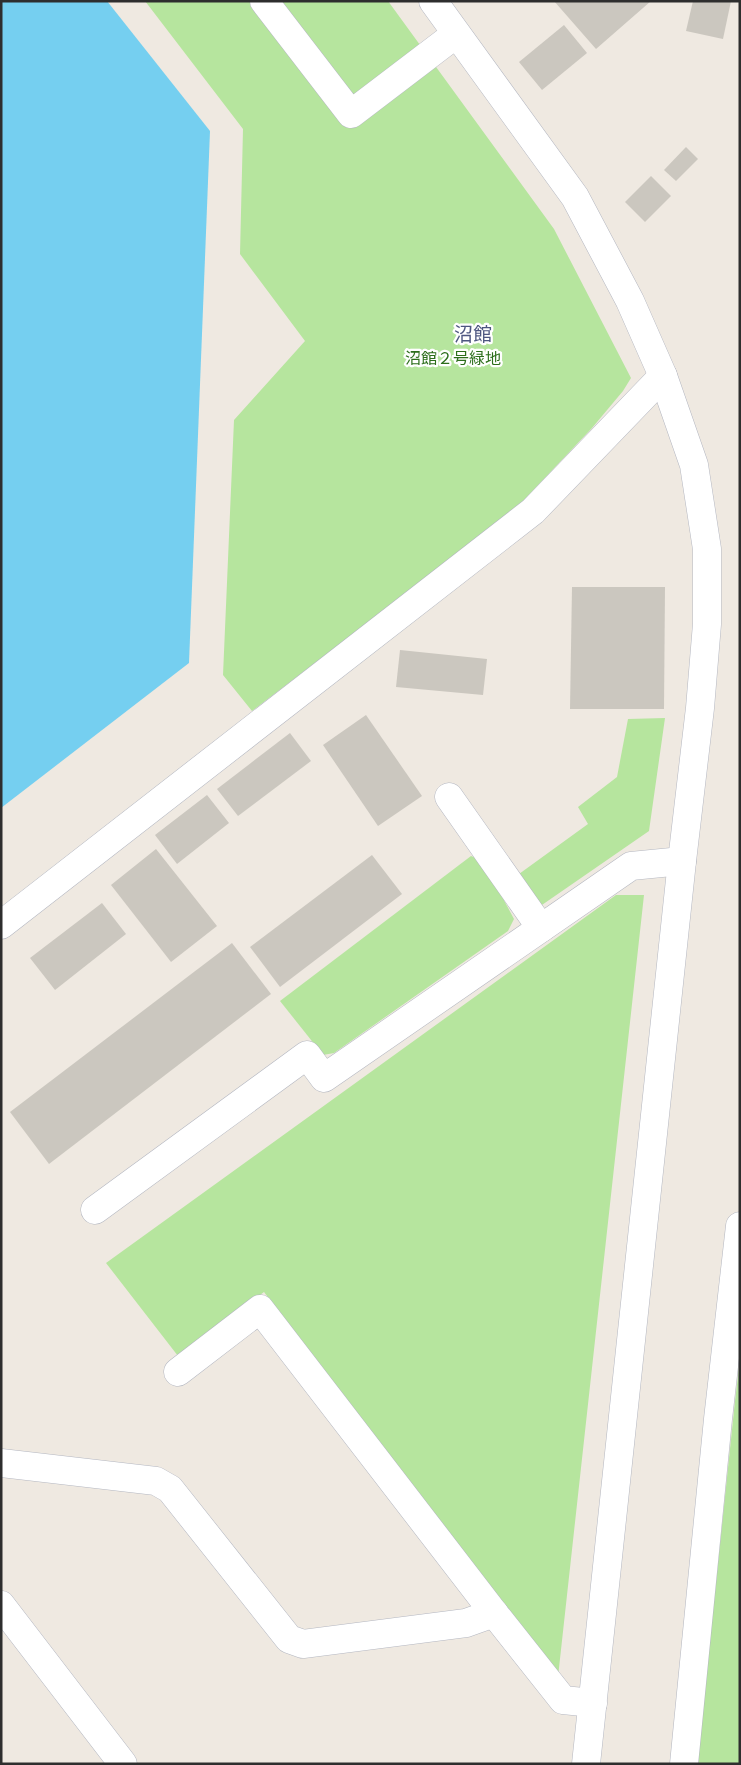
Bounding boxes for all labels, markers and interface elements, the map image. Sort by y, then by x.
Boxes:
district label: 沼館 [454,322,492,345]
park label: 沼館２号緑地 [405,348,501,368]

